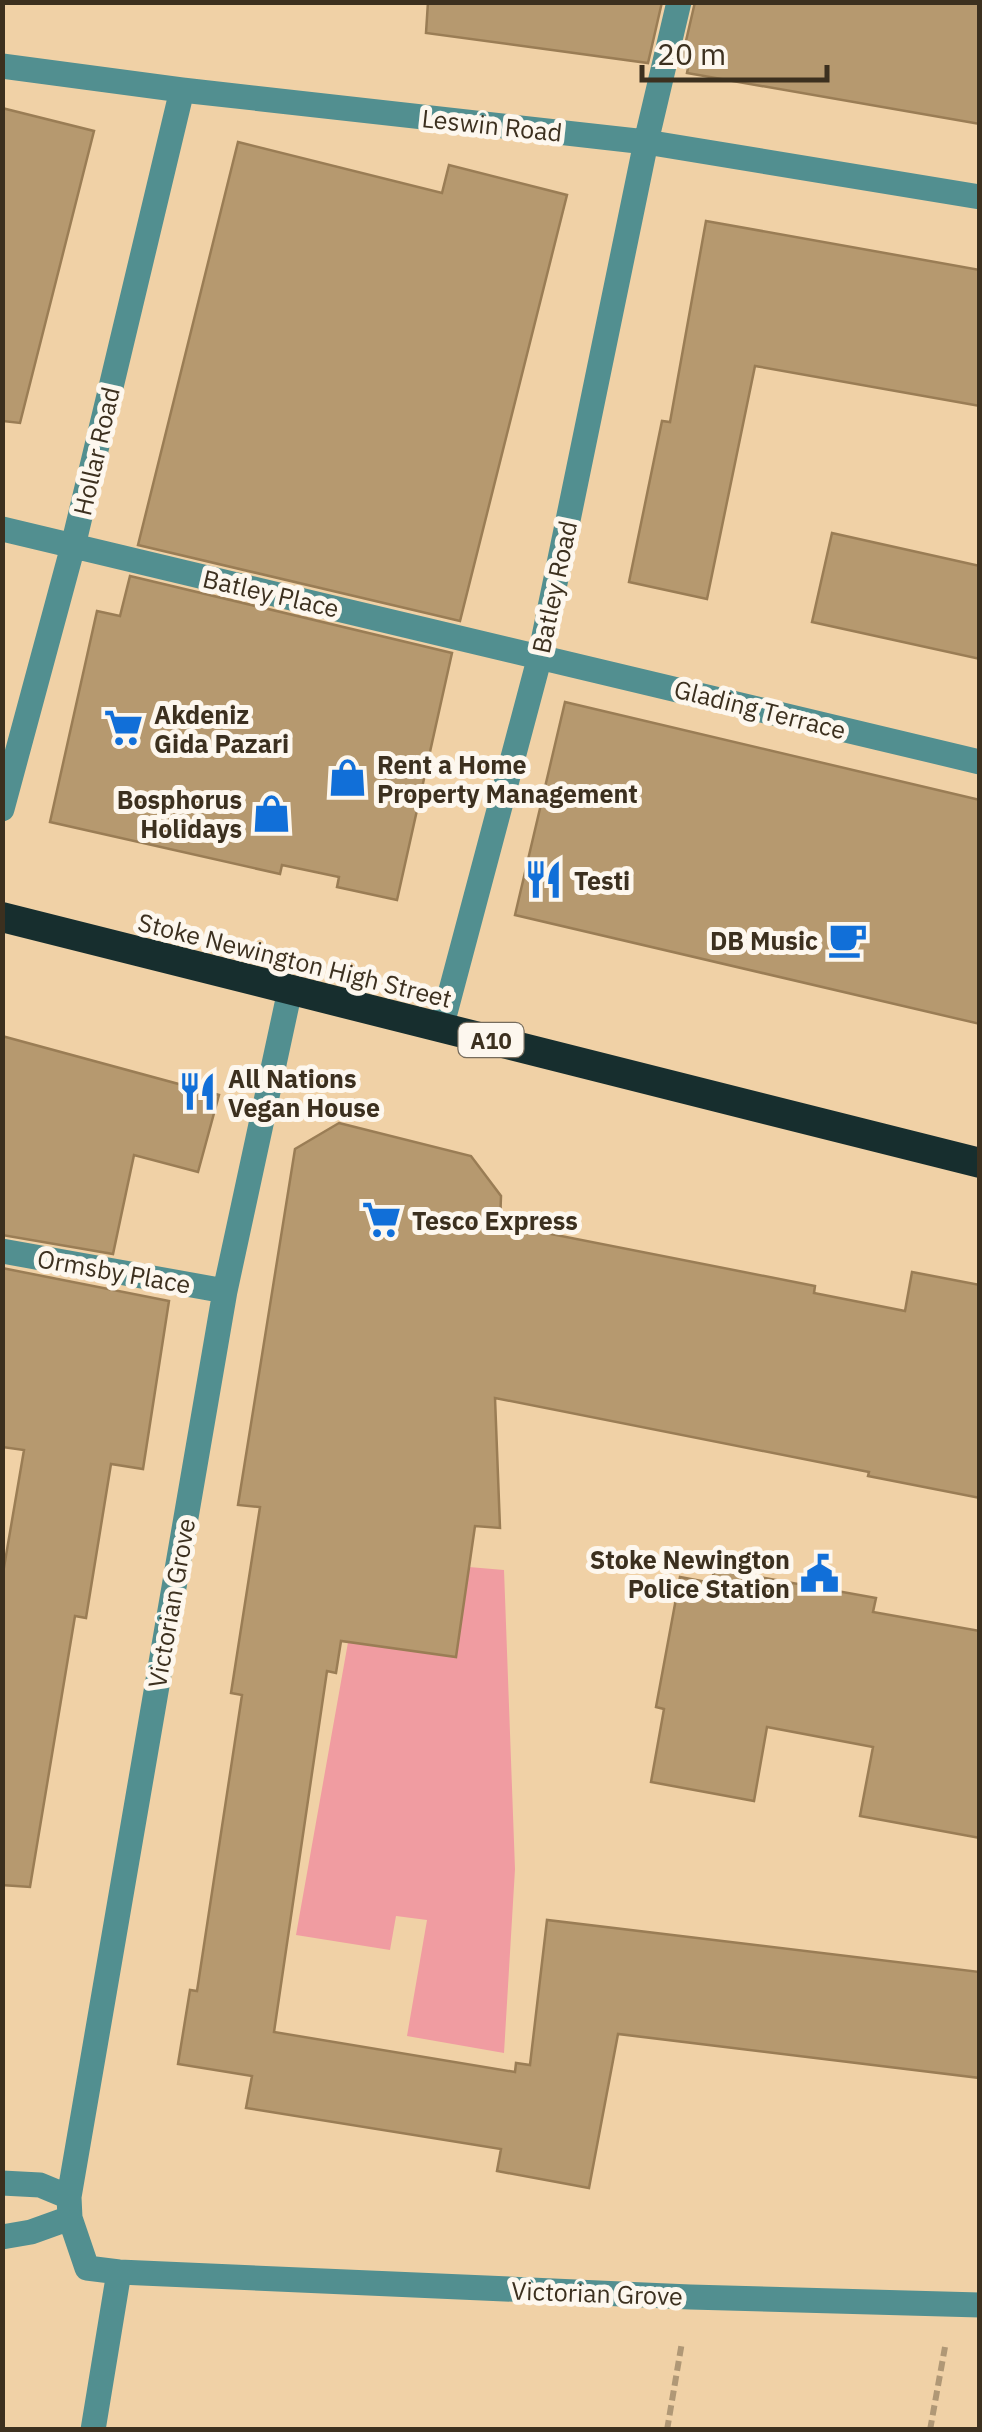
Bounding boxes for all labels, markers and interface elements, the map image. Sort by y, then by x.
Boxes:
scale bar [642,20,827,82]
text: 20 m [657,34,726,73]
street label: Leswin Road [420,101,564,149]
street label: Hollar Road [65,383,127,519]
street label: Batley Road [524,518,584,656]
street label: Batley Place [200,561,342,625]
street label: Glading Terrace [671,672,849,746]
place label: Akdeniz Gida Pazari [154,698,289,760]
supermarket icon: Akdeniz Gida Pazari [103,707,145,749]
place label: Rent a Home Property Management [377,748,638,810]
shop icon: Rent a Home Property Management [326,757,368,799]
place label: Bosphorus Holidays [117,783,242,845]
shop icon: Bosphorus Holidays [251,792,293,834]
restaurant icon: Testi [523,859,565,901]
place label: Testi [574,864,630,897]
street label: Stoke Newington High Street [135,905,455,1015]
cafe icon: DB Music [827,919,869,961]
place label: DB Music [710,924,818,957]
road number: A10 [458,1023,524,1057]
place label: All Nations Vegan House [228,1062,380,1124]
restaurant icon: All Nations Vegan House [177,1071,219,1113]
supermarket icon: Tesco Express [361,1199,403,1241]
place label: Tesco Express [412,1204,578,1237]
street label: Ormsby Place [35,1241,193,1301]
street label: Victorian Grove [140,1516,202,1690]
place label: Stoke Newington Police Station [590,1543,790,1605]
public building icon: Stoke Newington Police Station [799,1552,841,1594]
street label: Victorian Grove [511,2274,683,2312]

